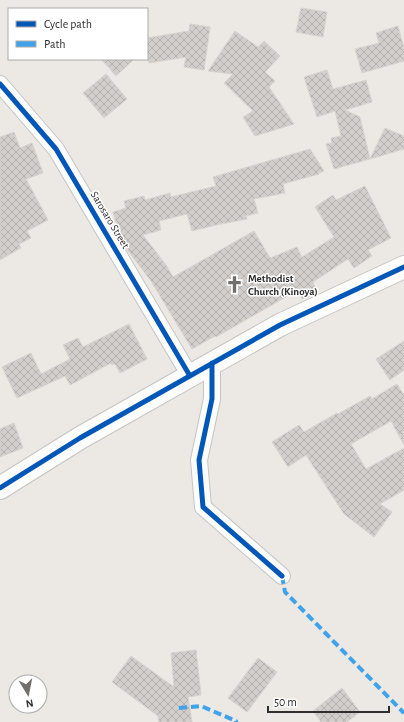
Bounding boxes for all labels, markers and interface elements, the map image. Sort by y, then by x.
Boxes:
legend [8,8,148,60]
text: Cycle path [44,18,92,31]
text: Path [44,38,66,50]
street label: Sarosaro Street [89,189,132,251]
place label: Methodist Church (Kinoya) [248,273,318,297]
church icon: Methodist Church (Kinoya) [225,274,245,294]
north arrow [8,674,48,714]
scale bar [268,688,389,714]
text: 50 m [274,696,297,708]
text: N [25,697,34,709]

